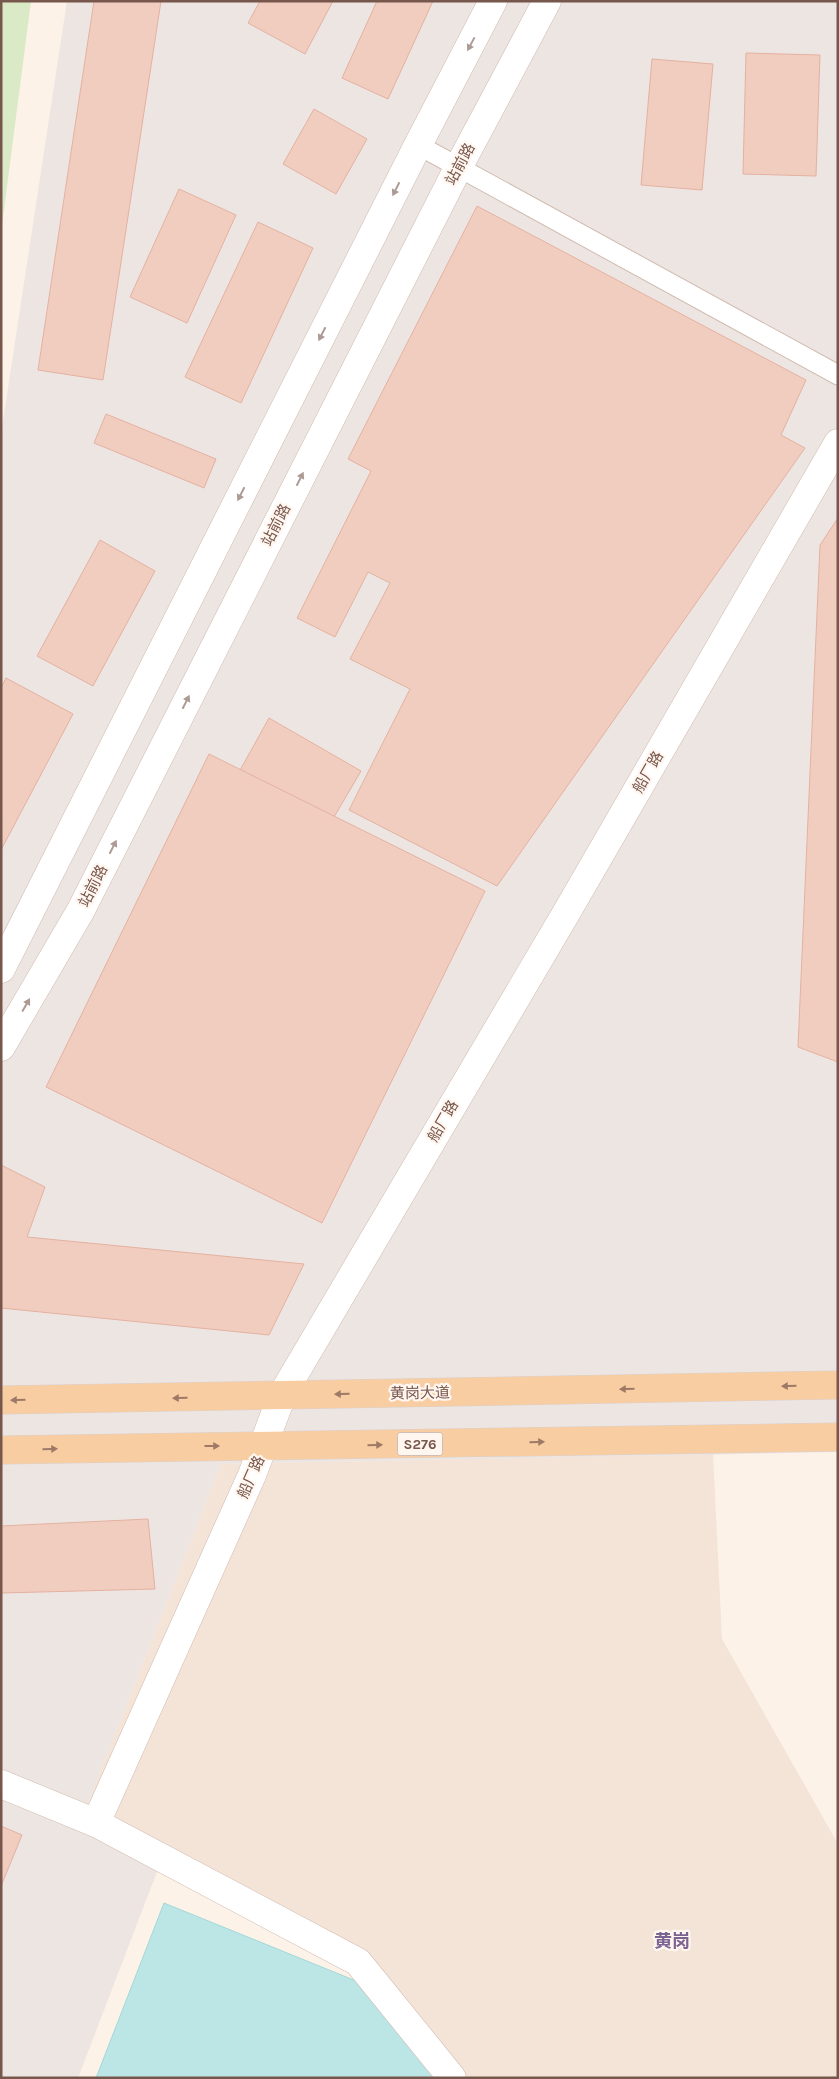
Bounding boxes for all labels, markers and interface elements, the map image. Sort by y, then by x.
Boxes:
one-way arrow [466,38,475,51]
street label: 站前路 [441,140,479,188]
one-way arrow [392,181,400,196]
one-way arrow [318,326,326,341]
one-way arrow [296,472,304,487]
one-way arrow [237,487,245,501]
street label: 站前路 [258,501,294,549]
one-way arrow [182,695,190,709]
street label: 船厂路 [629,748,667,796]
one-way arrow [109,840,117,854]
street label: 站前路 [75,862,111,910]
one-way arrow [21,998,30,1011]
street label: 船厂路 [424,1097,462,1145]
one-way arrow [781,1382,797,1390]
street label: 黄岗大道 [390,1383,450,1403]
one-way arrow [618,1385,634,1393]
one-way arrow [333,1391,349,1399]
one-way arrow [172,1394,188,1402]
one-way arrow [10,1396,26,1404]
road number: S276 [398,1432,442,1456]
one-way arrow [530,1438,546,1446]
one-way arrow [367,1441,383,1449]
one-way arrow [205,1442,221,1450]
one-way arrow [42,1445,58,1453]
street label: 船厂路 [234,1453,268,1501]
district label: 黄岗 [654,1930,690,1952]

